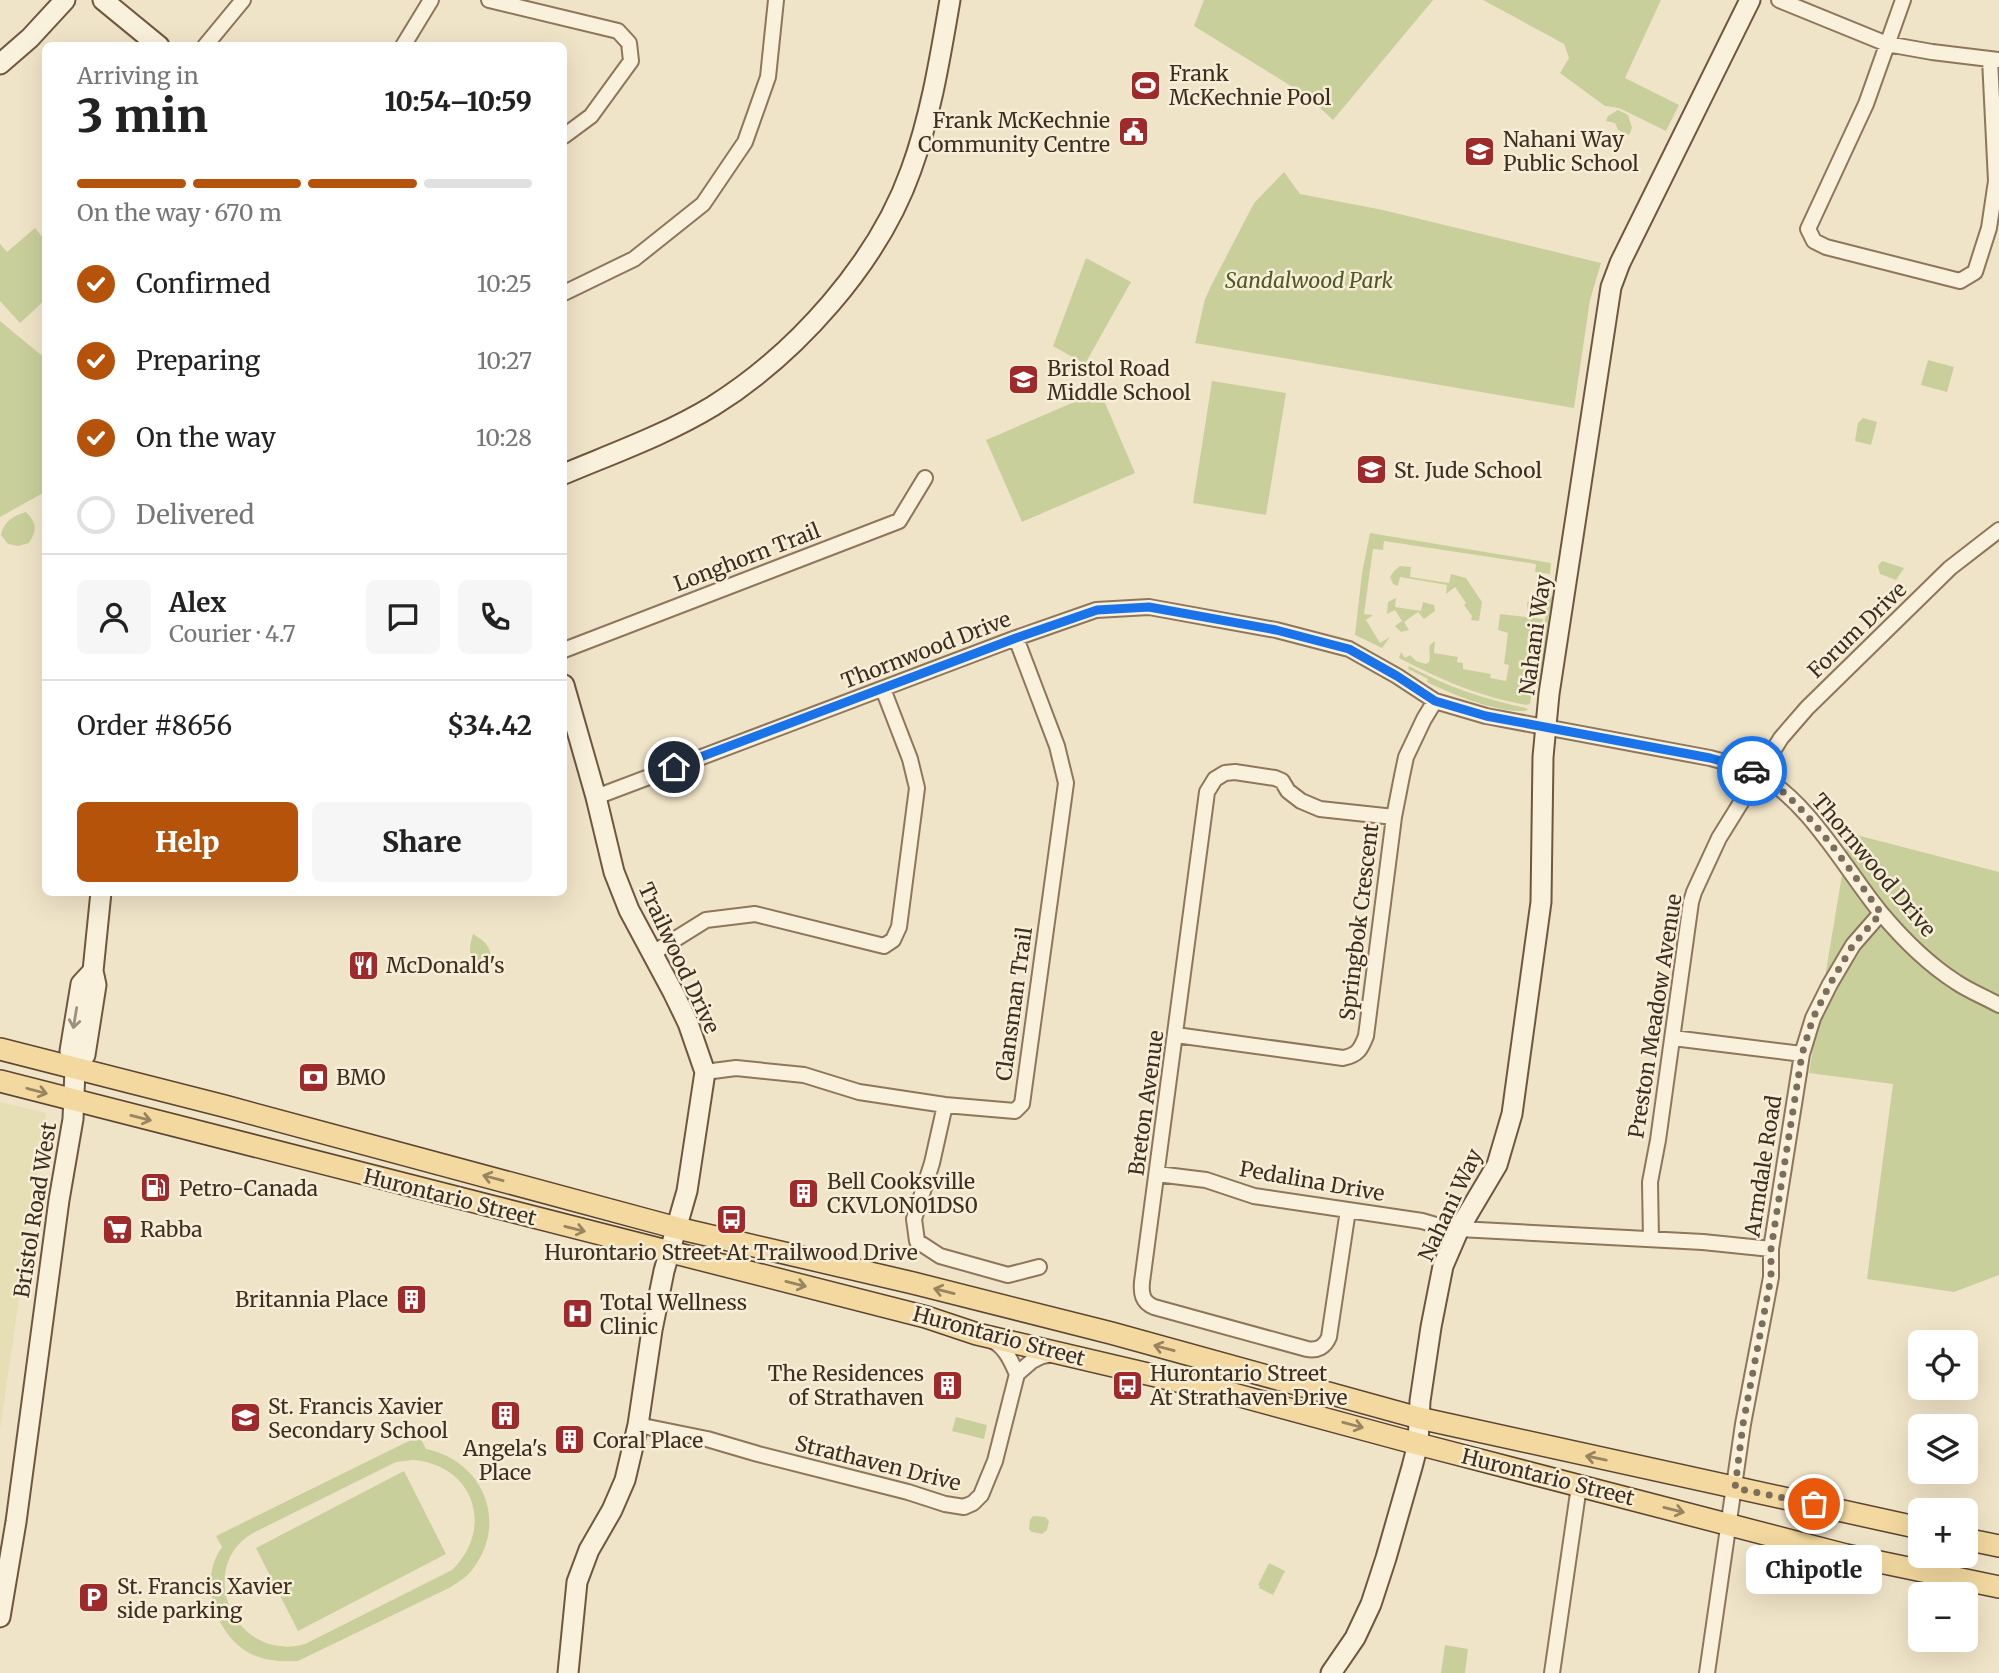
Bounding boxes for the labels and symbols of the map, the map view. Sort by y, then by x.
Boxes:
place label: Frank McKechnie Pool [1169,60,1332,111]
sports icon: Frank McKechnie Pool [1129,68,1163,102]
place label: Frank McKechnie Community Centre [918,107,1110,158]
public building icon: Frank McKechnie Community Centre [1116,115,1150,149]
place label: Nahani Way Public School [1503,126,1639,177]
school or university icon: Nahani Way Public School [1463,134,1497,168]
park label: Sandalwood Park [1225,267,1394,294]
place label: Bristol Road Middle School [1047,355,1191,406]
school or university icon: Bristol Road Middle School [1007,363,1041,397]
school or university icon: St. Jude School [1354,453,1388,487]
place label: St. Jude School [1394,457,1543,484]
street label: Longhorn Trail [670,517,824,597]
street label: Nahani Way [1513,572,1557,697]
street label: Forum Drive [1802,576,1912,684]
street label: Thornwood Drive [838,605,1014,695]
courier [1717,736,1787,806]
pin [644,737,704,797]
street label: Thornwood Drive [1806,788,1942,942]
street label: Springbok Crescent [1334,822,1384,1022]
street label: Trailwood Drive [632,878,726,1038]
street label: Preston Meadow Avenue [1622,892,1688,1140]
street label: Clansman Trail [990,925,1038,1083]
restaurant icon: McDonald's [346,948,380,982]
place label: McDonald's [386,952,505,979]
one-way arrow [69,1006,82,1029]
street label: Breton Avenue [1122,1029,1170,1177]
bank icon: BMO [296,1060,330,1094]
place label: BMO [336,1064,386,1091]
one-way arrow [26,1085,48,1098]
street label: Armdale Road [1738,1093,1788,1240]
one-way arrow [129,1112,152,1125]
street label: Bristol Road West [8,1120,62,1300]
street label: Nahani Way [1412,1144,1488,1266]
street label: Pedalina Drive [1237,1155,1387,1207]
street label: Hurontario Street [361,1162,539,1232]
place label: Bell Cooksville CKVLON01DS0 [827,1168,978,1219]
fuel station icon: Petro-Canada [139,1171,173,1205]
one-way arrow [482,1171,505,1184]
place label: Petro-Canada [179,1175,318,1202]
building icon: Bell Cooksville CKVLON01DS0 [787,1176,821,1210]
bus stop icon: Hurontario Street At Trailwood Drive [714,1203,748,1237]
supermarket icon: Rabba [100,1212,134,1246]
place label: Rabba [140,1216,203,1243]
one-way arrow [563,1223,586,1236]
place label: Hurontario Street At Trailwood Drive [544,1239,918,1266]
one-way arrow [784,1278,807,1291]
building icon: Britannia Place [394,1282,428,1316]
one-way arrow [933,1284,956,1297]
place label: Britannia Place [235,1286,388,1313]
place label: Total Wellness Clinic [600,1289,747,1340]
hospital icon: Total Wellness Clinic [560,1297,594,1331]
street label: Hurontario Street [910,1300,1088,1372]
one-way arrow [1154,1341,1176,1354]
place label: The Residences of Strathaven [768,1360,924,1411]
place label: Hurontario Street At Strathaven Drive [1149,1360,1348,1411]
building icon: The Residences of Strathaven [930,1368,964,1402]
bus stop icon: Hurontario Street At Strathaven Drive [1110,1368,1144,1402]
place label: St. Francis Xavier Secondary School [268,1393,449,1444]
building icon: Angela's Place [488,1399,522,1433]
school or university icon: St. Francis Xavier Secondary School [228,1401,262,1435]
one-way arrow [1342,1420,1364,1433]
building icon: Coral Place [553,1423,587,1457]
place label: Coral Place [593,1427,703,1454]
street label: Strathaven Drive [792,1429,964,1497]
place label: Angela's Place [462,1435,547,1486]
street label: Hurontario Street [1459,1442,1637,1512]
one-way arrow [1585,1450,1608,1464]
pin [1784,1474,1844,1534]
one-way arrow [1662,1504,1685,1517]
callout: Chipotle [1746,1546,1882,1595]
place label: St. Francis Xavier side parking [117,1573,292,1624]
parking icon: St. Francis Xavier side parking [77,1581,111,1615]

